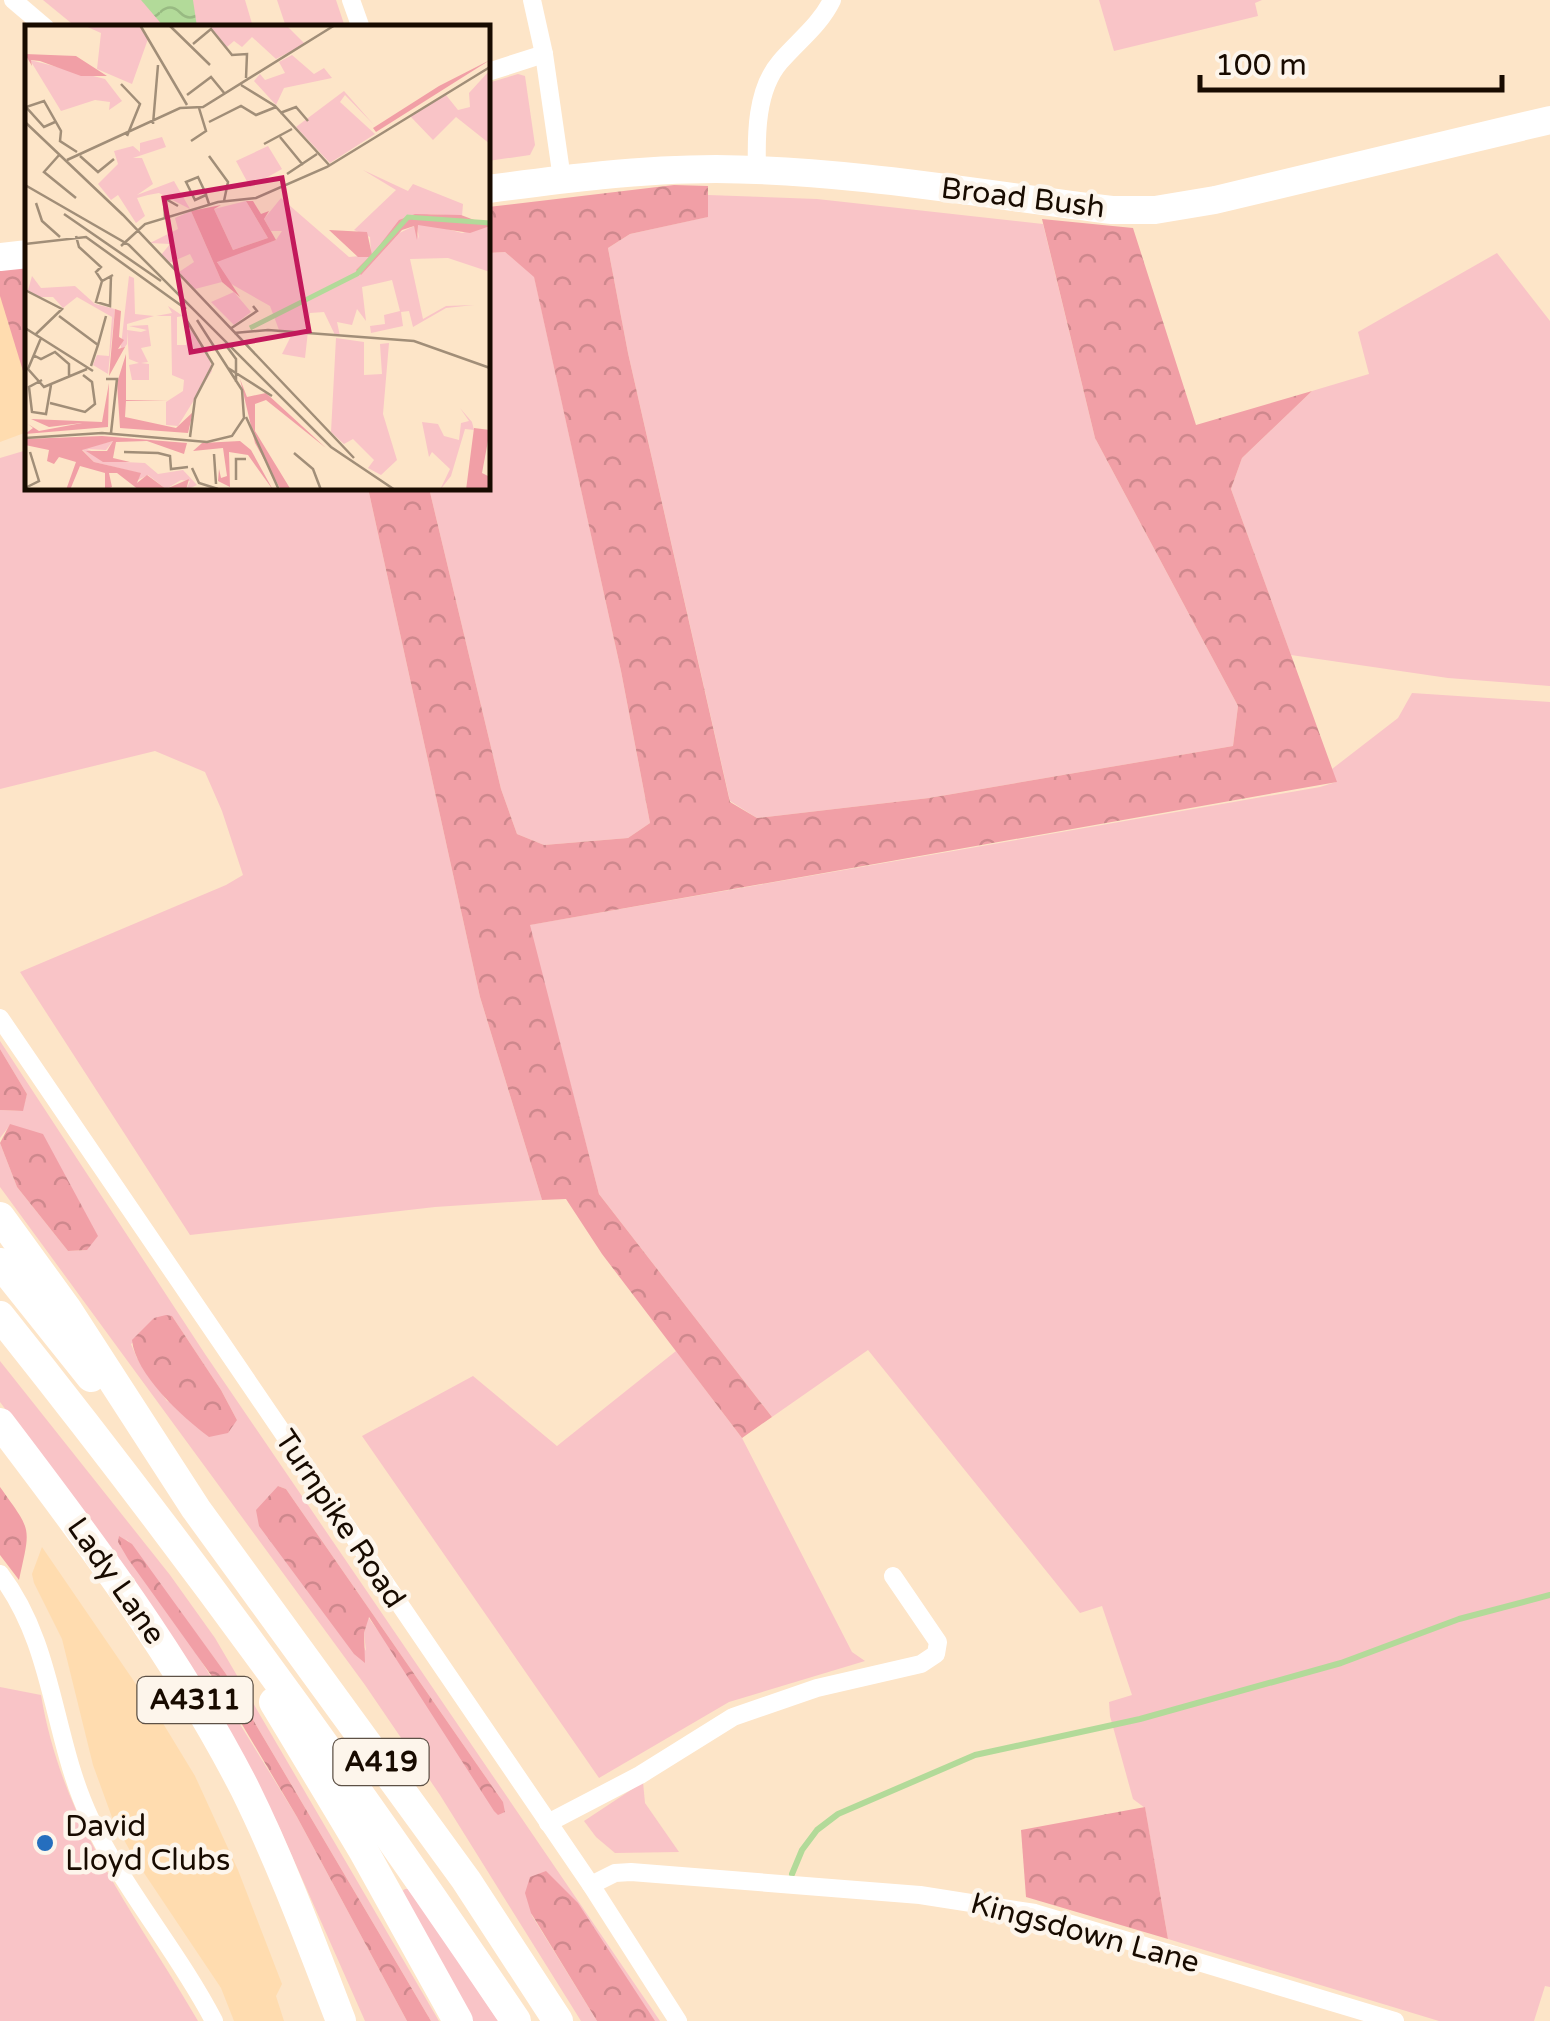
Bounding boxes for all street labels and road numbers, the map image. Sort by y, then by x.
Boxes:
street label: Broad Bush [939,170,1107,226]
street label: Turnpike Road [267,1423,413,1615]
street label: Lady Lane [59,1510,173,1652]
road number: A4311 [138,1677,252,1723]
road number: A419 [334,1739,428,1785]
street label: Kingsdown Lane [967,1885,1203,1981]

